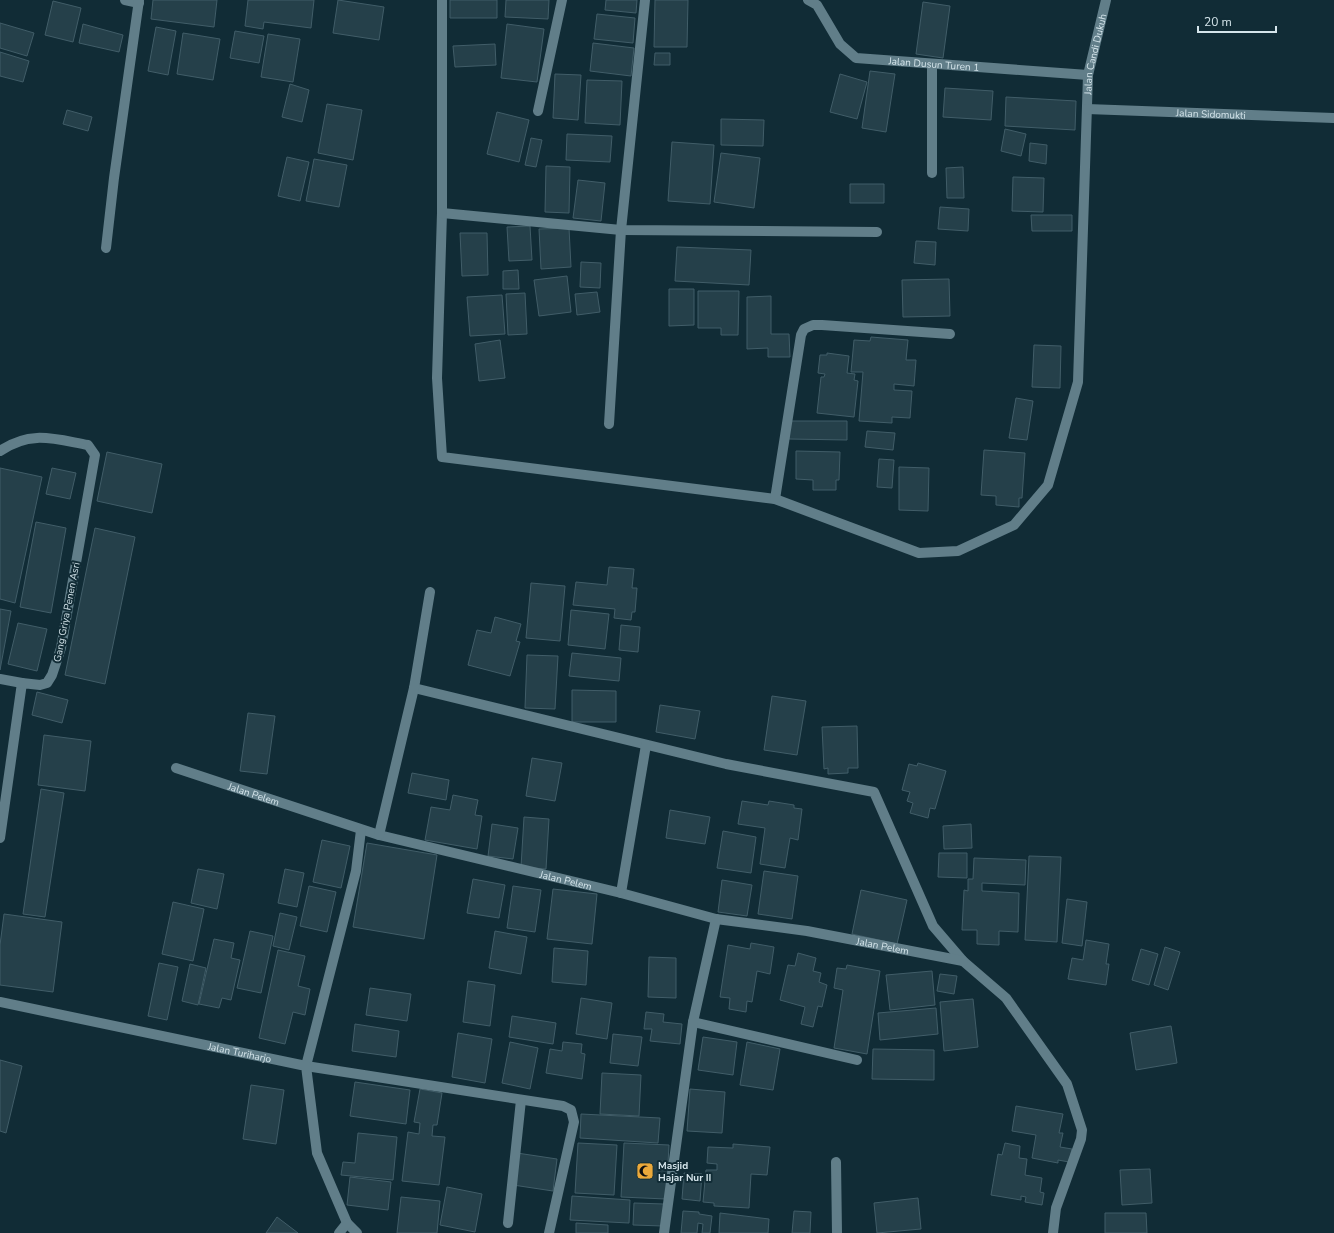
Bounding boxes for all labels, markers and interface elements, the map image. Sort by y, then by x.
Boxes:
scale bar [1198,8,1276,34]
street label: Jalan Candi Dukuh [1081,12,1110,96]
text: 20 m [1204,14,1232,30]
street label: Jalan Dusun Turen 1 [887,54,980,75]
street label: Jalan Sidomukti [1175,106,1246,123]
street label: Gang Griya Penen Asri [50,561,84,663]
street label: Jalan Pelem [225,779,281,810]
street label: Jalan Pelem [537,868,593,894]
street label: Jalan Pelem [854,934,910,958]
street label: Jalan Turiharjo [206,1039,273,1067]
place label: Masjid Hajar Nur II [658,1159,712,1185]
mosque icon: Masjid Hajar Nur II [635,1161,655,1181]

